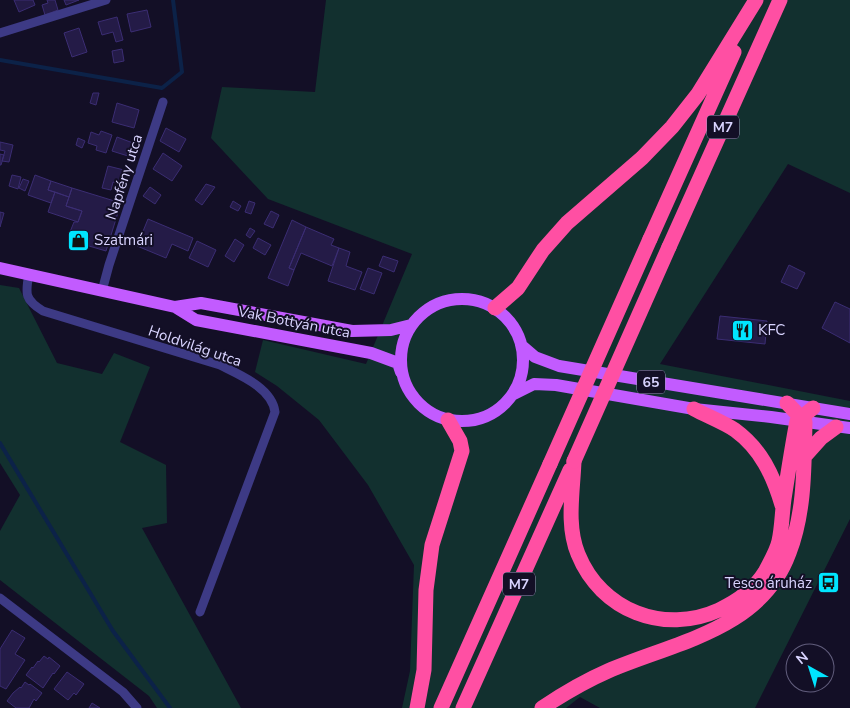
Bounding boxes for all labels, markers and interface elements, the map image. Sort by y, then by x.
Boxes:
road number: M7 [707,115,739,138]
street label: Napfény utca [101,132,147,222]
shop icon: Szatmári [66,228,90,252]
place label: Szatmári [94,230,153,250]
street label: Vak Bottyán utca [235,301,352,343]
restaurant icon: KFC [730,318,754,342]
place label: KFC [758,320,785,340]
street label: Holdvilág utca [146,321,244,371]
road number: 65 [637,371,665,394]
bus stop icon: Tesco áruház [816,571,840,595]
road number: M7 [503,572,535,596]
place label: Tesco áruház [725,573,812,593]
north arrow [785,643,835,693]
text: N [792,648,812,669]

